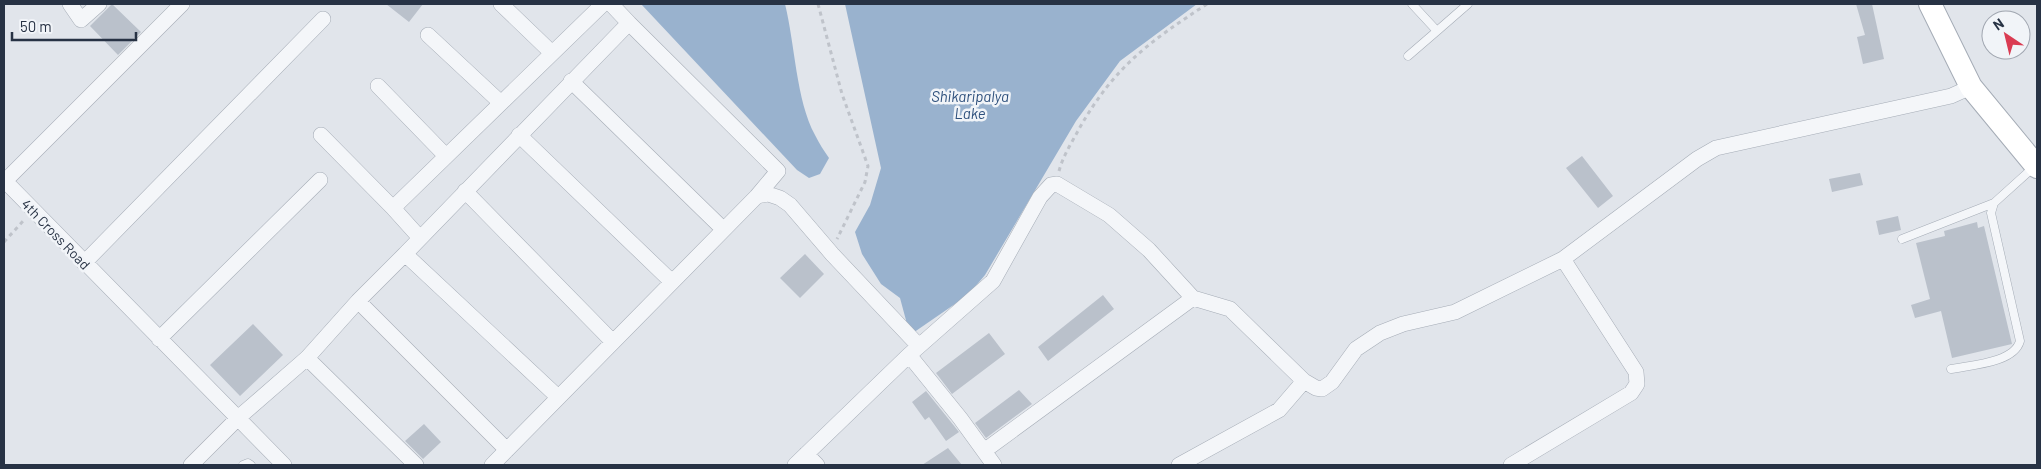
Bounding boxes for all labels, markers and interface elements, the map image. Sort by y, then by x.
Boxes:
scale bar [12,10,136,42]
north arrow [1981,10,2031,60]
text: N [1990,14,2007,34]
text: 50 m [20,17,52,35]
water label: Shikaripalya Lake [931,87,1009,122]
street label: 4th Cross Road [18,195,94,273]

